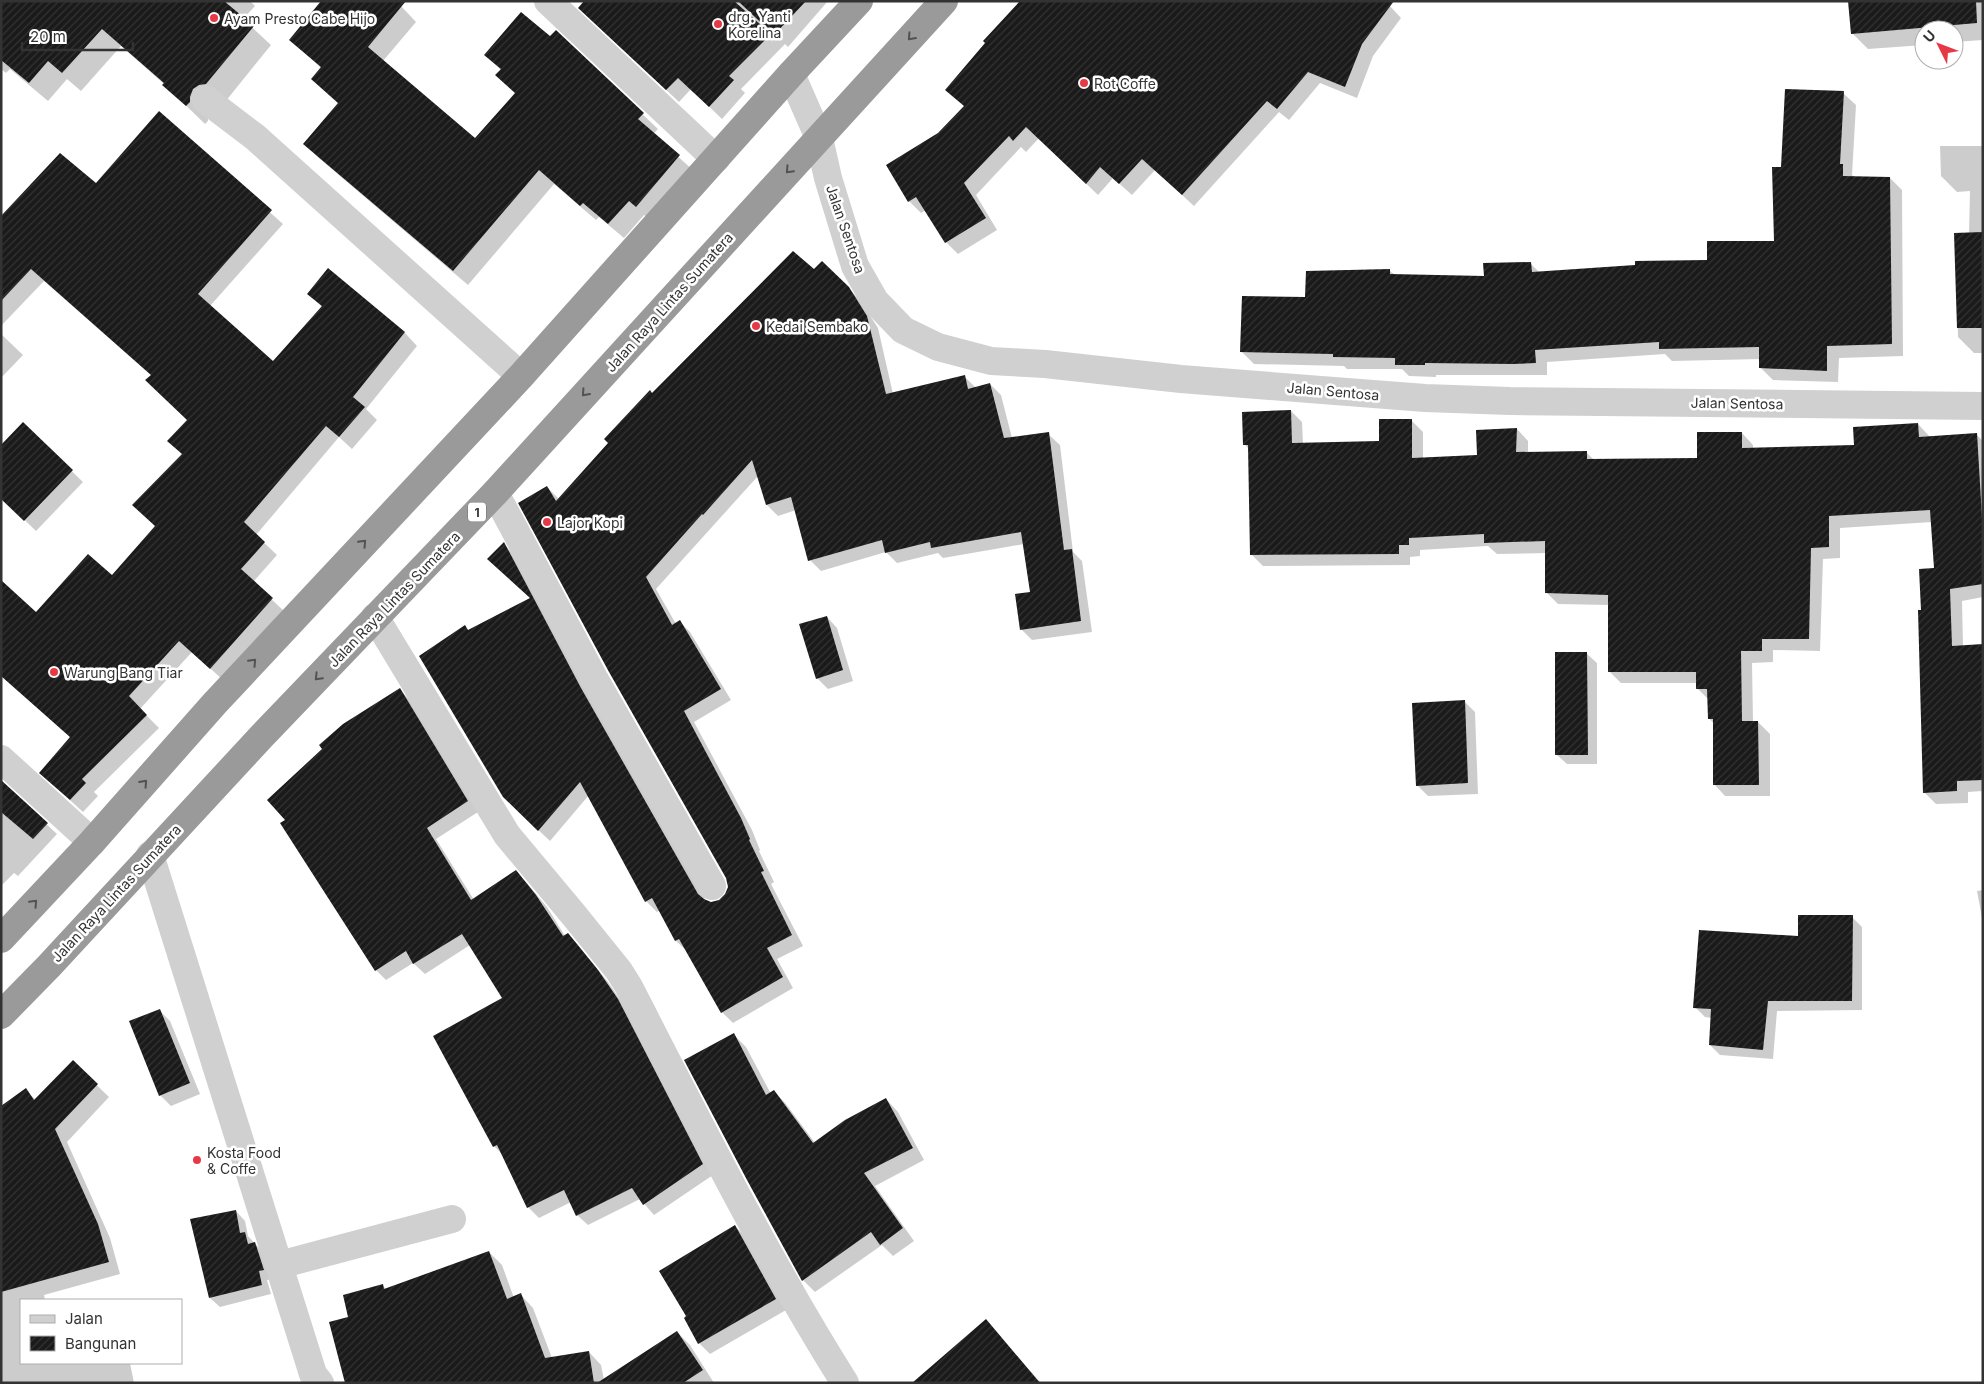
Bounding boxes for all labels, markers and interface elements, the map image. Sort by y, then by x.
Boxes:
place label: drg. Yanti Korelina [728,8,791,41]
place label: Ayam Presto Cabe Hijo [224,10,375,27]
marker: Ayam Presto Cabe Hijo [208,12,220,24]
marker: drg. Yanti Korelina [712,18,724,30]
scale bar [22,20,134,52]
north arrow [1914,20,1964,70]
text: U [1919,26,1939,45]
text: 20 m [30,27,66,46]
one-way arrow [908,32,917,41]
place label: Rot Coffe [1094,75,1156,92]
marker: Rot Coffe [1078,77,1090,89]
one-way arrow [786,165,795,174]
street label: Jalan Sentosa [823,182,869,276]
street label: Jalan Raya Lintas Sumatera [602,229,736,375]
place label: Kedai Sembako [766,318,869,335]
marker: Kedai Sembako [750,320,762,332]
street label: Jalan Sentosa [1286,378,1380,404]
one-way arrow [582,388,591,397]
street label: Jalan Sentosa [1690,394,1784,412]
road number: 1 [468,502,486,522]
place label: Lajor Kopi [557,514,623,531]
marker: Lajor Kopi [541,516,553,528]
street label: Jalan Raya Lintas Sumatera [325,528,463,670]
one-way arrow [357,540,366,549]
one-way arrow [247,659,256,668]
place label: Warung Bang Tiar [64,664,183,681]
marker: Warung Bang Tiar [48,666,60,678]
one-way arrow [315,672,324,681]
one-way arrow [138,780,147,789]
street label: Jalan Raya Lintas Sumatera [48,821,184,965]
one-way arrow [29,900,38,909]
place label: Kosta Food & Coffe [207,1144,281,1177]
marker: Kosta Food & Coffe [191,1154,203,1166]
legend [20,1299,182,1364]
text: Jalan [65,1309,103,1328]
text: Bangunan [65,1334,136,1353]

